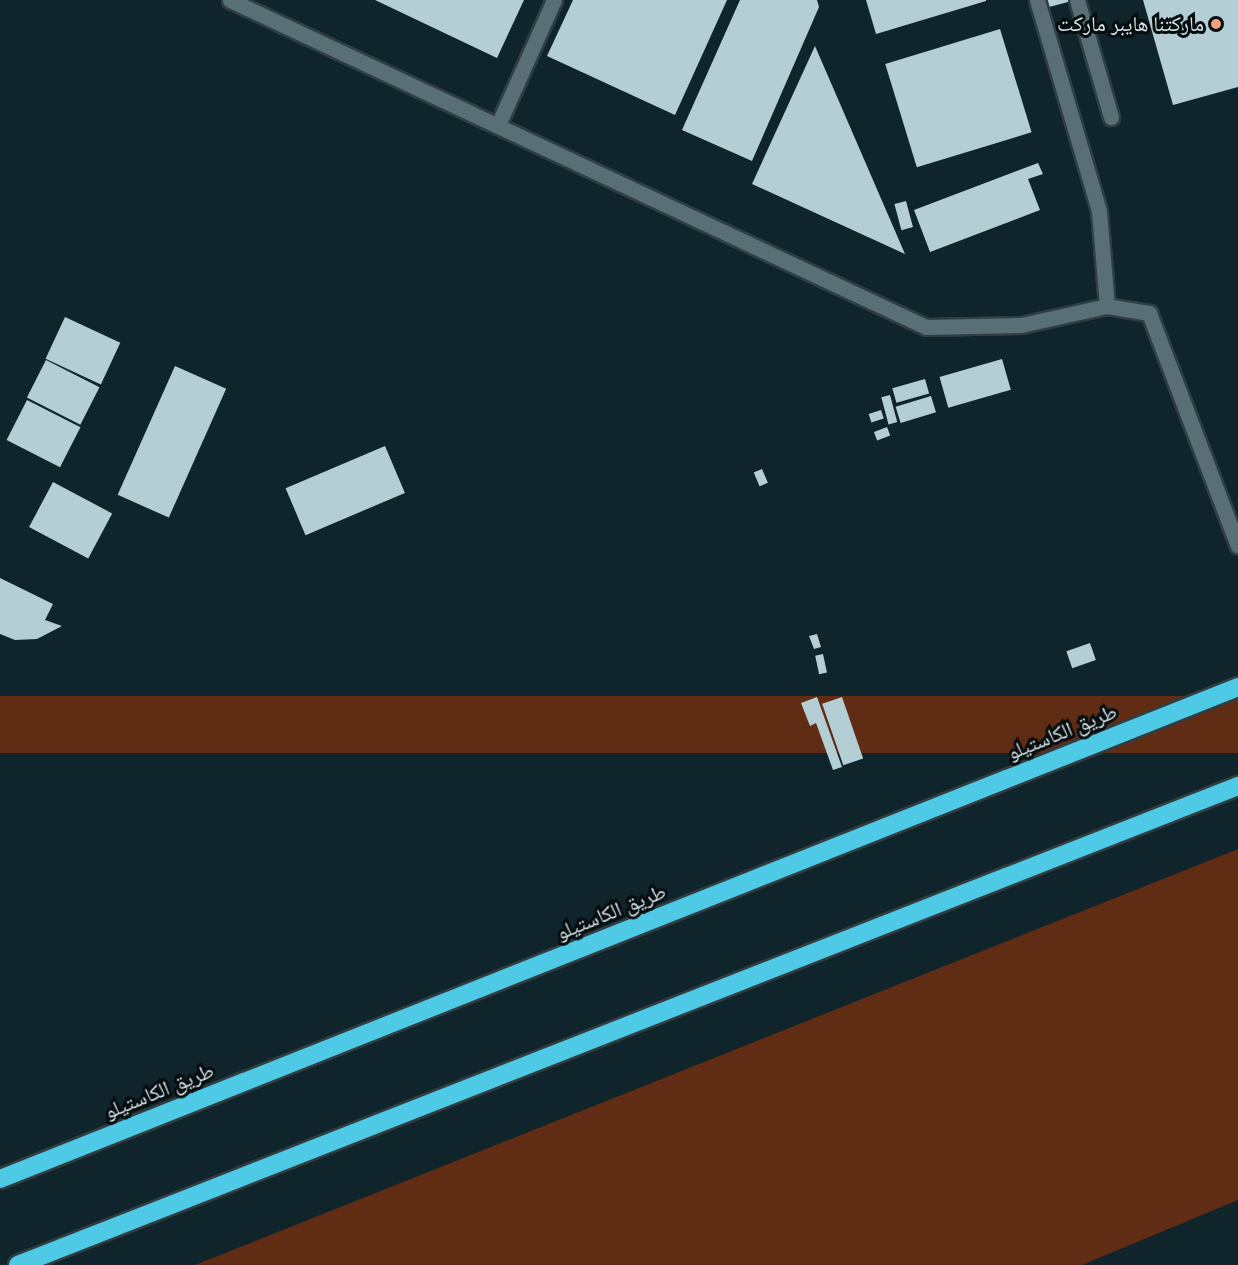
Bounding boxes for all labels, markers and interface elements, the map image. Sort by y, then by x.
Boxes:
place label: ماركتنا هايبر ماركت [1057,11,1204,37]
marker: ماركتنا هايبر ماركت [1209,17,1223,31]
street label: طريق الكاستيلو [1003,699,1121,765]
street label: طريق الكاستيلو [552,879,670,945]
street label: طريق الكاستيلو [100,1058,218,1124]

